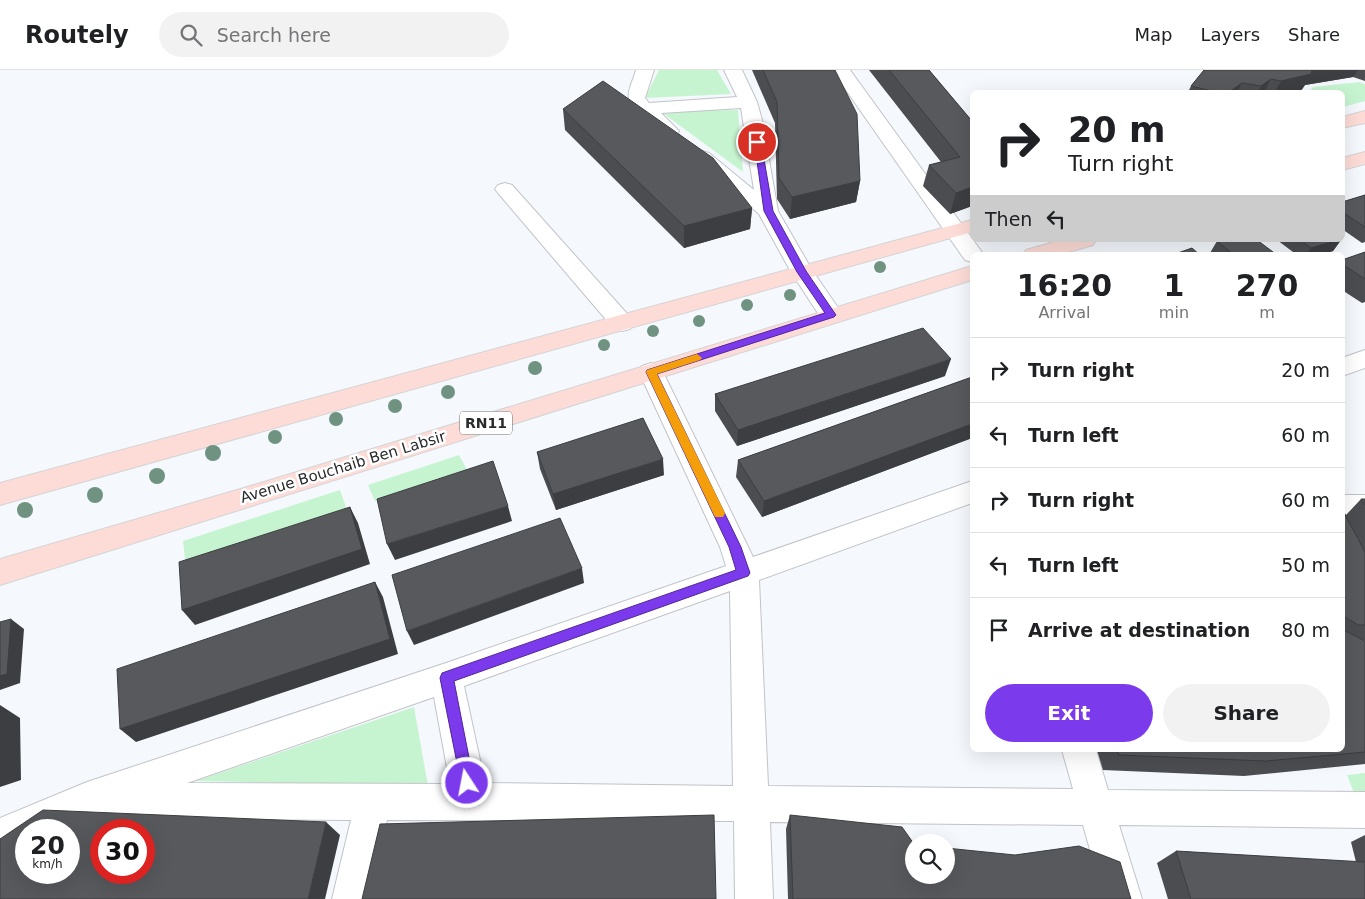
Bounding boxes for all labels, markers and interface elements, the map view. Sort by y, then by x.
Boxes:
search box [159,12,509,57]
text: Routely [25,21,129,49]
icon: search [177,21,205,49]
text: Search here [217,24,331,46]
text: Map [1134,24,1172,45]
text: Layers [1200,24,1260,45]
text: Share [1288,24,1340,45]
icon: right [985,110,1050,175]
text: 20 m [1068,110,1165,150]
pin [736,121,778,163]
icon: arrive [743,128,771,156]
text: Turn right [1068,151,1173,176]
icon: left [1042,205,1070,233]
text: Then [985,208,1032,230]
text: 16:20 [1017,268,1112,303]
text: 1 [1163,268,1184,303]
text: 270 [1236,268,1298,303]
text: Arrival [1038,303,1090,322]
text: min [1159,303,1189,322]
text: m [1259,303,1275,322]
icon: right [985,356,1013,384]
text: Turn right [1028,359,1134,381]
text: 20 m [1281,359,1330,381]
road number: RN11 [460,412,512,434]
icon: left [985,421,1013,449]
text: Turn left [1028,424,1119,446]
text: 60 m [1281,424,1330,446]
street label: Avenue Bouchaib Ben Labsir [238,427,449,507]
icon: right [985,486,1013,514]
text: Turn right [1028,489,1134,511]
text: 60 m [1281,489,1330,511]
icon: left [985,551,1013,579]
text: Turn left [1028,554,1119,576]
text: 50 m [1281,554,1330,576]
icon: arrive [985,616,1013,644]
text: Arrive at destination [1028,619,1250,641]
text: 80 m [1281,619,1330,641]
button: Exit [985,684,1153,742]
button: Share [1163,684,1330,742]
position arrow [440,756,492,808]
speed limit sign: 30 [90,819,155,884]
text: 20 [30,831,65,860]
map controls [905,834,955,884]
button: search [905,834,955,884]
text: km/h [32,857,63,871]

